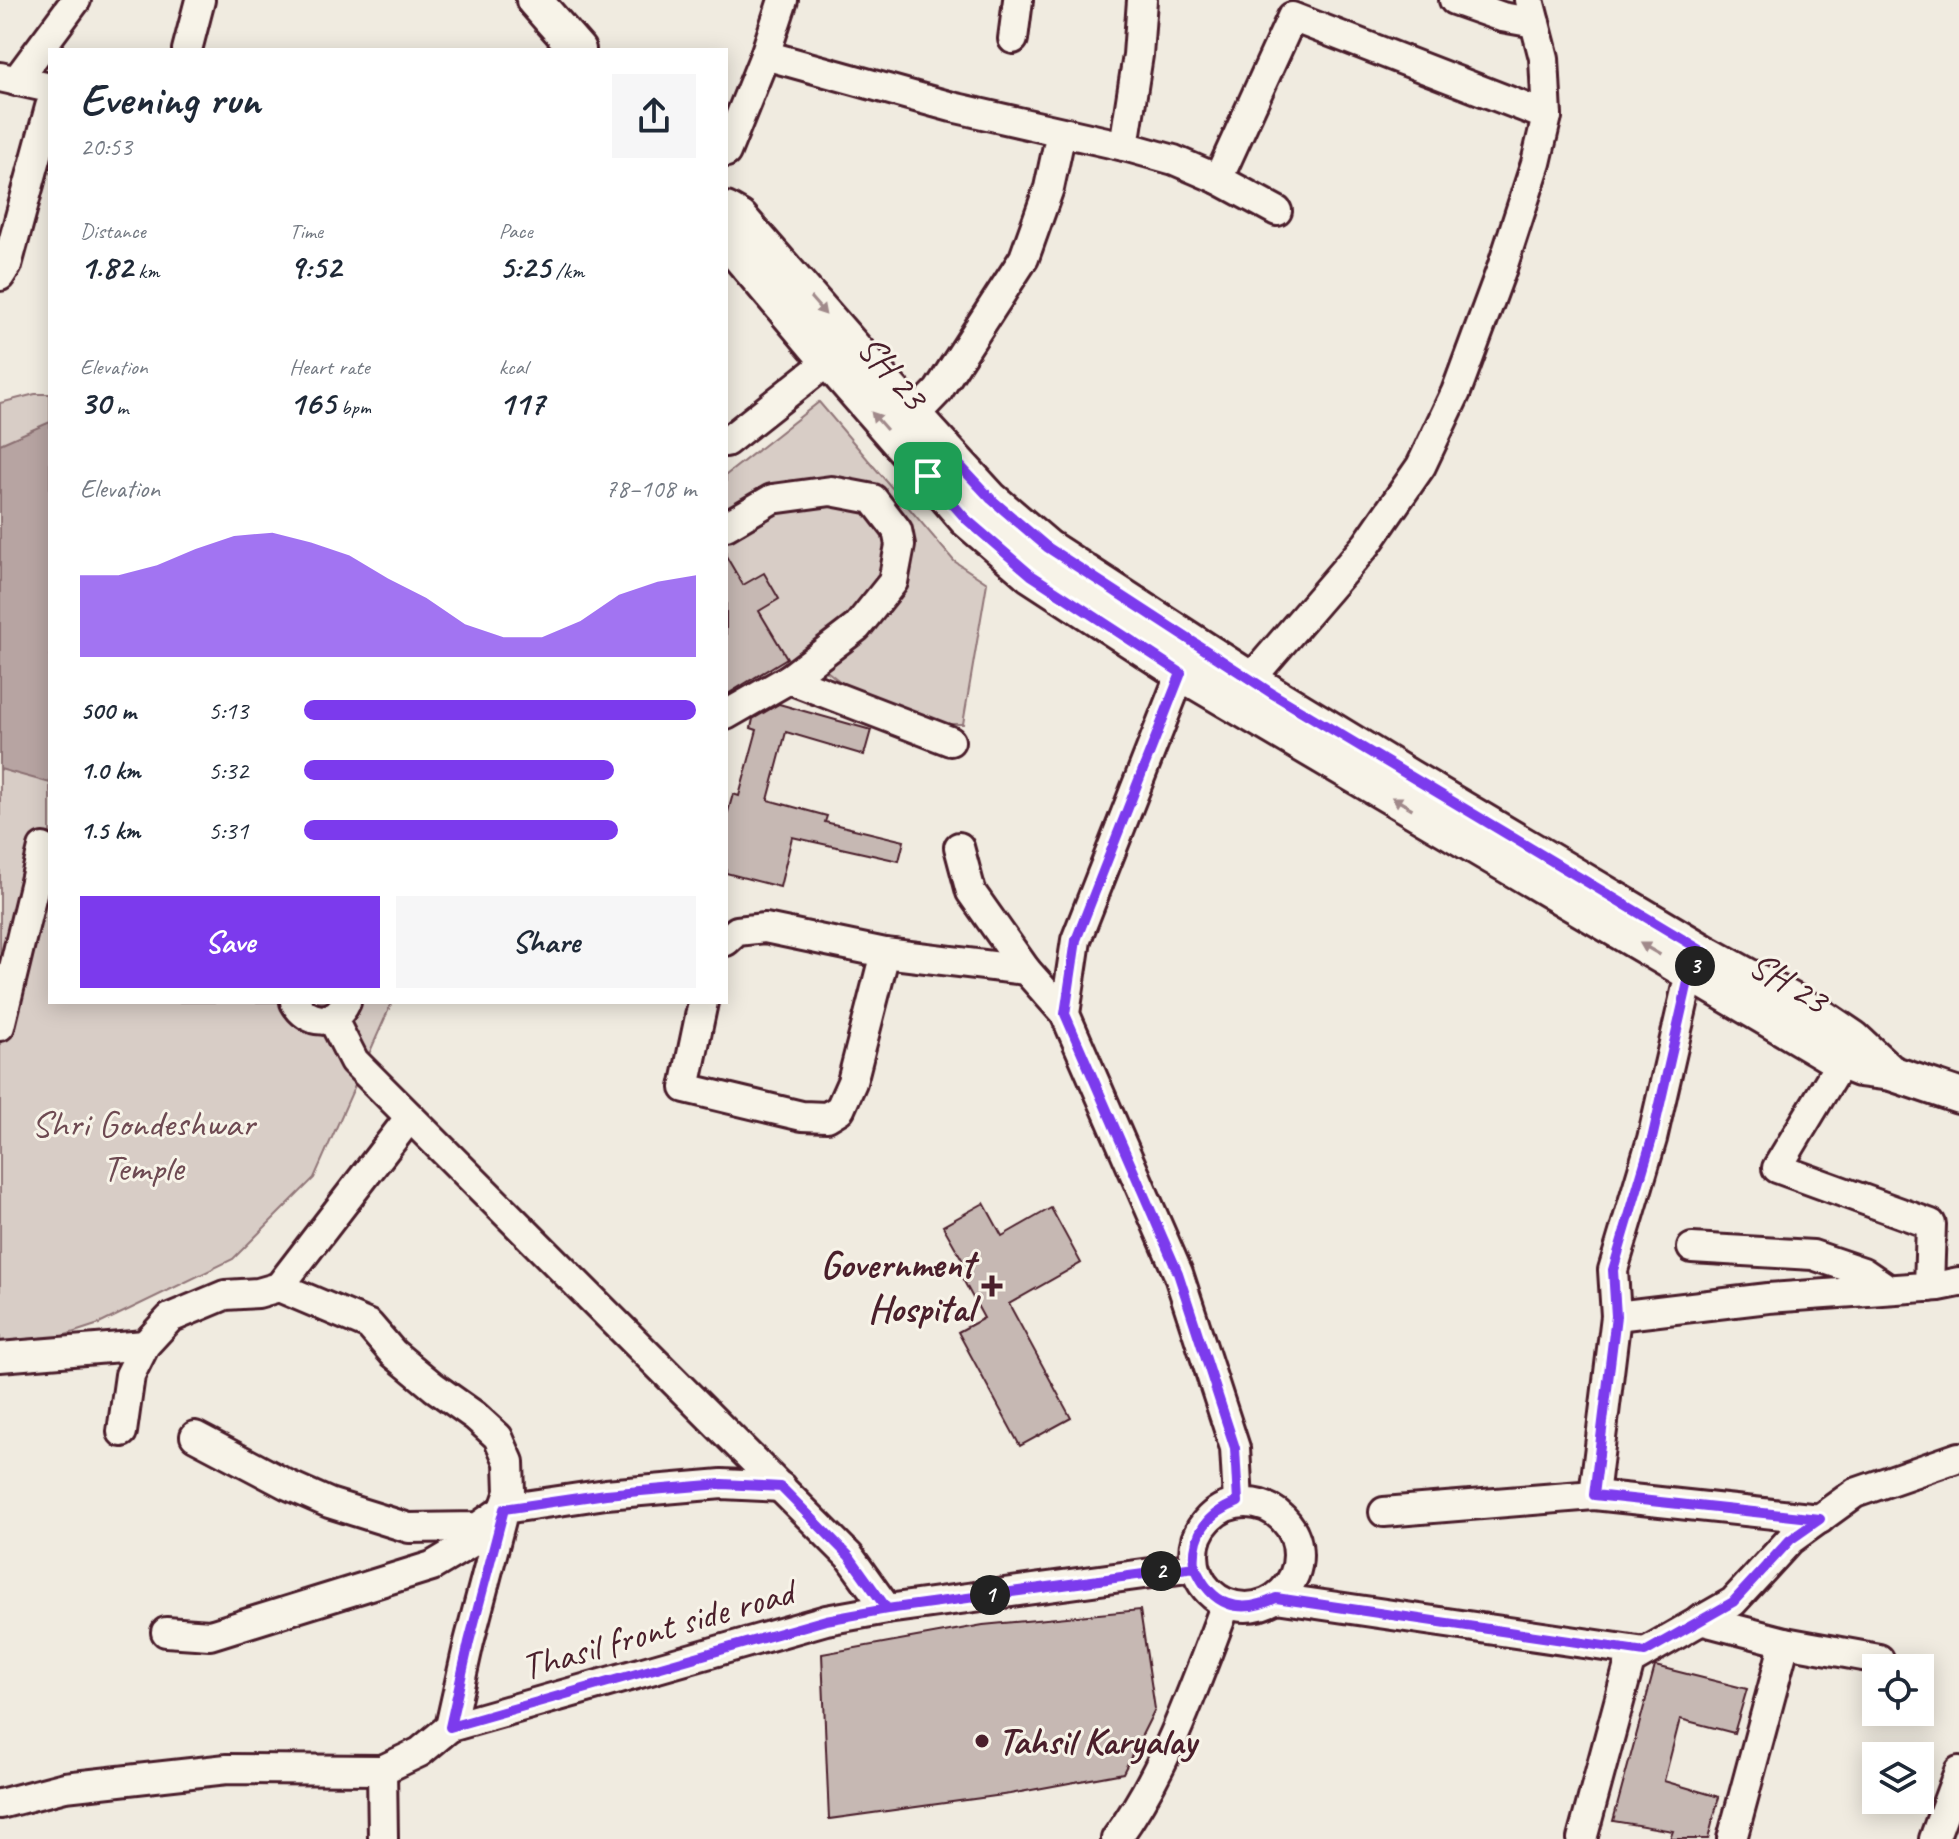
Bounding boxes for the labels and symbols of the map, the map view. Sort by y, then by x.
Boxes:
one-way arrow [809,296,826,316]
street label: SH 23 [848,325,940,421]
one-way arrow [871,411,889,430]
pin [894,442,962,510]
one-way arrow [1391,796,1413,810]
street label: SH 23 [1741,941,1839,1026]
one-way arrow [1639,942,1661,956]
pin: 3 [1675,946,1715,986]
park label: Shri Gondeshwar Temple [31,1100,257,1191]
place label: Government Hospital [821,1241,981,1332]
marker: Government Hospital [981,1275,1003,1297]
pin: 2 [1141,1551,1181,1591]
street label: Thasil front side road [516,1567,804,1691]
pin: 1 [970,1575,1010,1615]
place label: Tahsil Karyalay [998,1718,1200,1765]
marker: Tahsil Karyalay [973,1732,991,1750]

